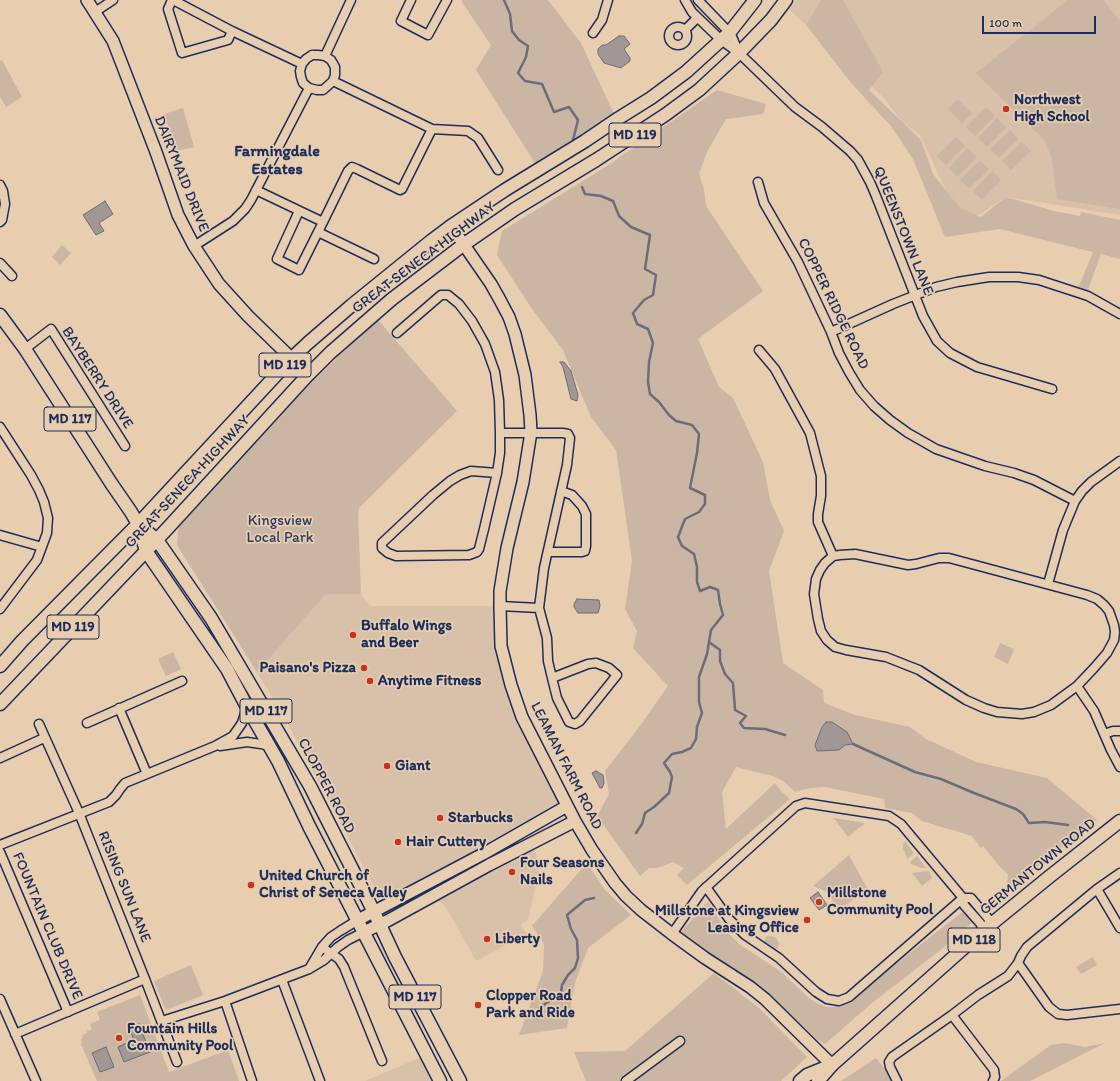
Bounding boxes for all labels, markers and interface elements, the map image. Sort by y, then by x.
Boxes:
scale bar [984,8,1098,34]
text: 100 m [989,16,1022,30]
place label: Northwest High School [1014,91,1090,126]
marker: Northwest High School [1001,104,1011,114]
street label: DAIRYMAID DRIVE [150,114,212,234]
road number: MD 119 [609,123,661,147]
district label: Farmingdale Estates [234,142,320,180]
street label: QUEENSTOWN LANE [869,164,937,298]
street label: GREAT SENECA HIGHWAY [349,198,499,318]
street label: COPPER RIDGE ROAD [793,235,873,373]
street label: BAYBERRY DRIVE [57,323,137,433]
road number: MD 119 [259,353,311,377]
road number: MD 117 [44,407,96,431]
street label: GREAT SENECA HIGHWAY [122,412,254,552]
park label: Kingsview Local Park [247,512,313,547]
road number: MD 119 [47,615,99,639]
place label: Buffalo Wings and Beer [361,617,452,652]
marker: Buffalo Wings and Beer [348,630,358,640]
place label: Paisano's Pizza [260,659,356,677]
marker: Paisano's Pizza [359,663,369,673]
place label: Anytime Fitness [378,672,481,690]
marker: Anytime Fitness [365,676,375,686]
road number: MD 117 [240,699,292,723]
street label: LEAMAN FARM ROAD [526,699,606,833]
street label: CLOPPER ROAD [293,735,359,837]
place label: Giant [395,757,431,775]
marker: Giant [382,761,392,771]
place label: Starbucks [448,809,513,827]
marker: Starbucks [435,813,445,823]
street label: GERMANTOWN ROAD [976,815,1100,919]
street label: RISING SUN LANE [93,829,155,945]
place label: Hair Cuttery [406,833,486,851]
marker: Hair Cuttery [393,837,403,847]
street label: FOUNTAIN CLUB DRIVE [8,850,86,1002]
place label: Four Seasons Nails [520,854,604,889]
place label: United Church of Christ of Seneca Valley [259,867,407,902]
marker: Four Seasons Nails [507,867,517,877]
marker: United Church of Christ of Seneca Valley [246,880,256,890]
place label: Millstone Community Pool [827,884,933,919]
marker: Millstone Community Pool [814,897,824,907]
place label: Millstone at Kingsview Leasing Office [655,902,799,937]
marker: Millstone at Kingsview Leasing Office [802,915,812,925]
road number: MD 118 [948,928,1000,952]
place label: Liberty [495,930,540,948]
marker: Liberty [482,934,492,944]
road number: MD 117 [389,985,441,1009]
place label: Clopper Road Park and Ride [486,987,575,1022]
marker: Clopper Road Park and Ride [473,1000,483,1010]
place label: Fountain Hills Community Pool [127,1020,233,1055]
marker: Fountain Hills Community Pool [114,1033,124,1043]

